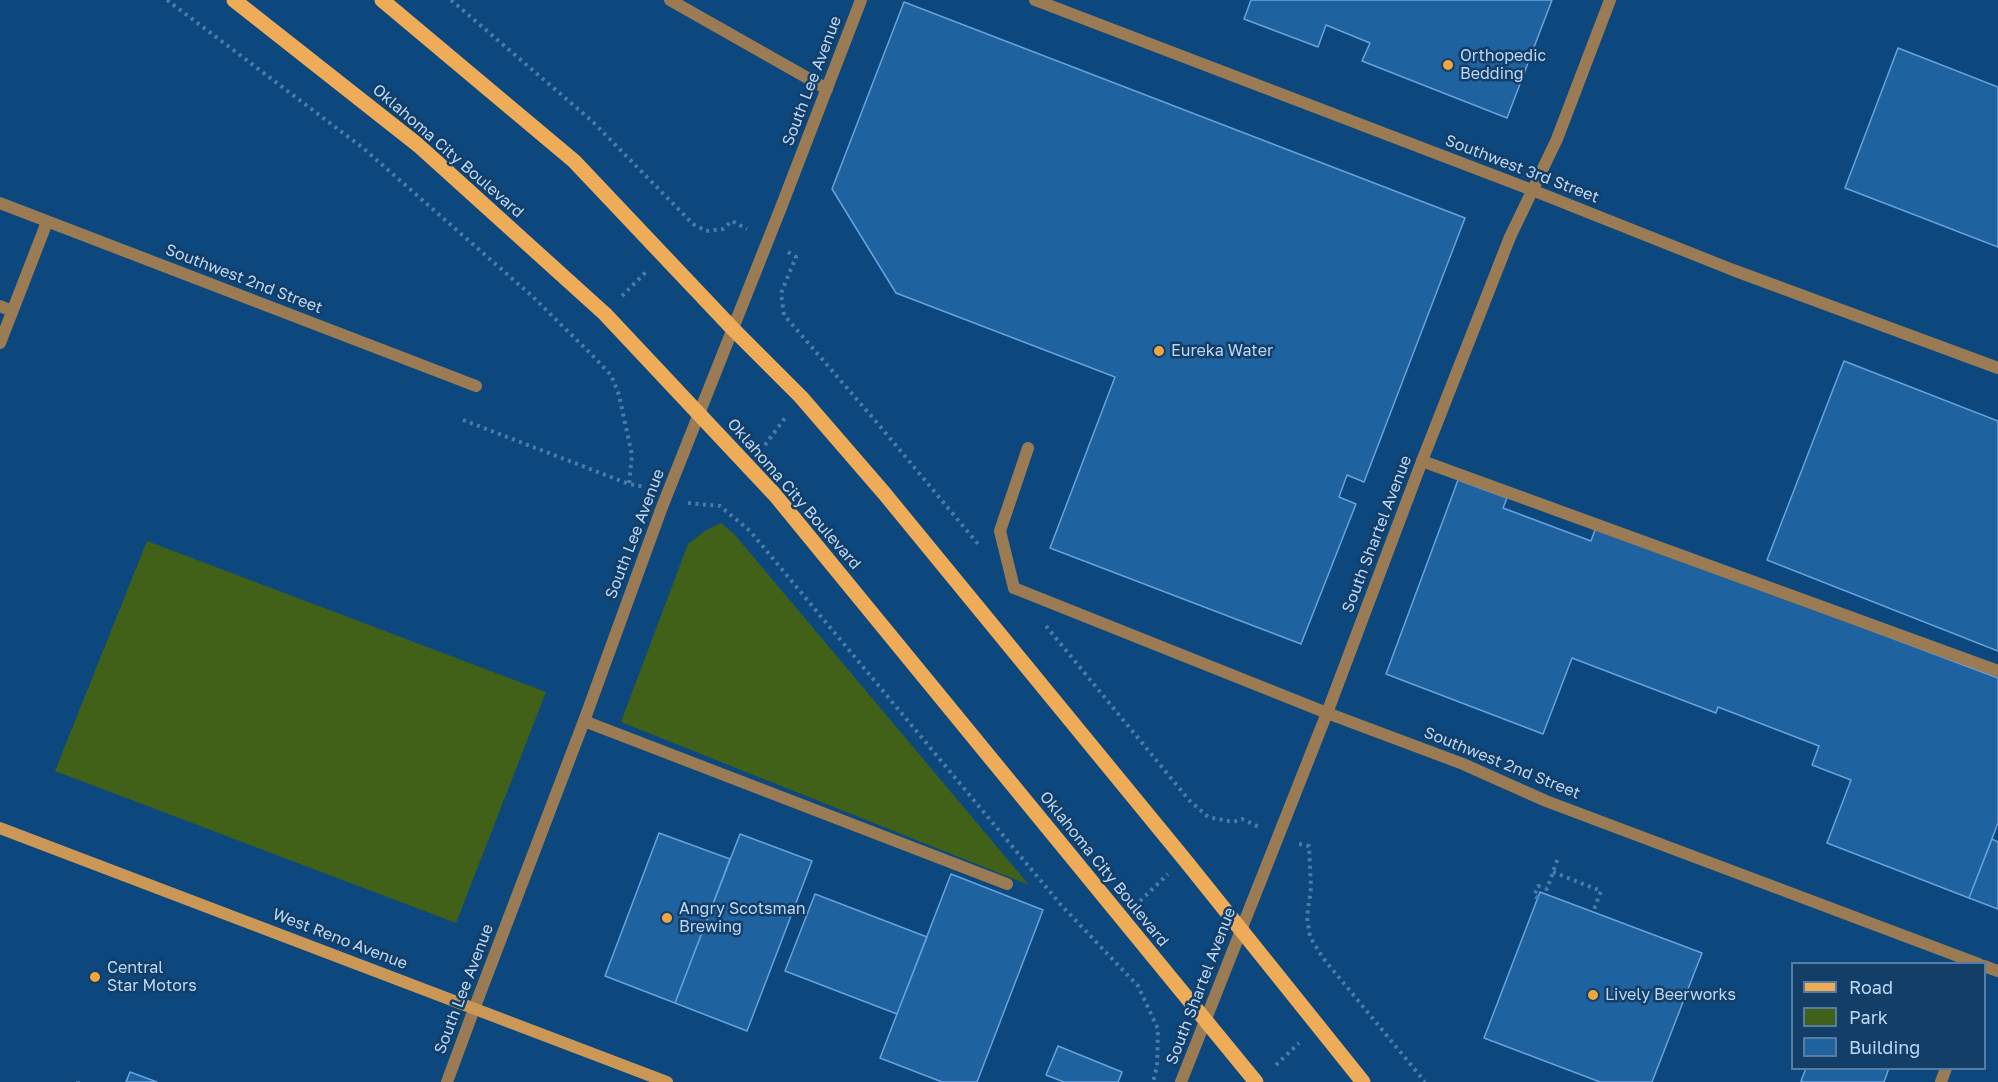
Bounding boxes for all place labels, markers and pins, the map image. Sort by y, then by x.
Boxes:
place label: Orthopedic Bedding [1460,46,1546,84]
marker: Orthopedic Bedding [1441,58,1455,72]
place label: Eureka Water [1171,341,1273,361]
marker: Eureka Water [1152,344,1166,358]
place label: Angry Scotsman Brewing [679,899,806,937]
marker: Angry Scotsman Brewing [660,911,674,925]
place label: Central Star Motors [107,958,197,996]
marker: Central Star Motors [88,970,102,984]
place label: Lively Beerworks [1605,985,1736,1005]
marker: Lively Beerworks [1586,988,1600,1002]

